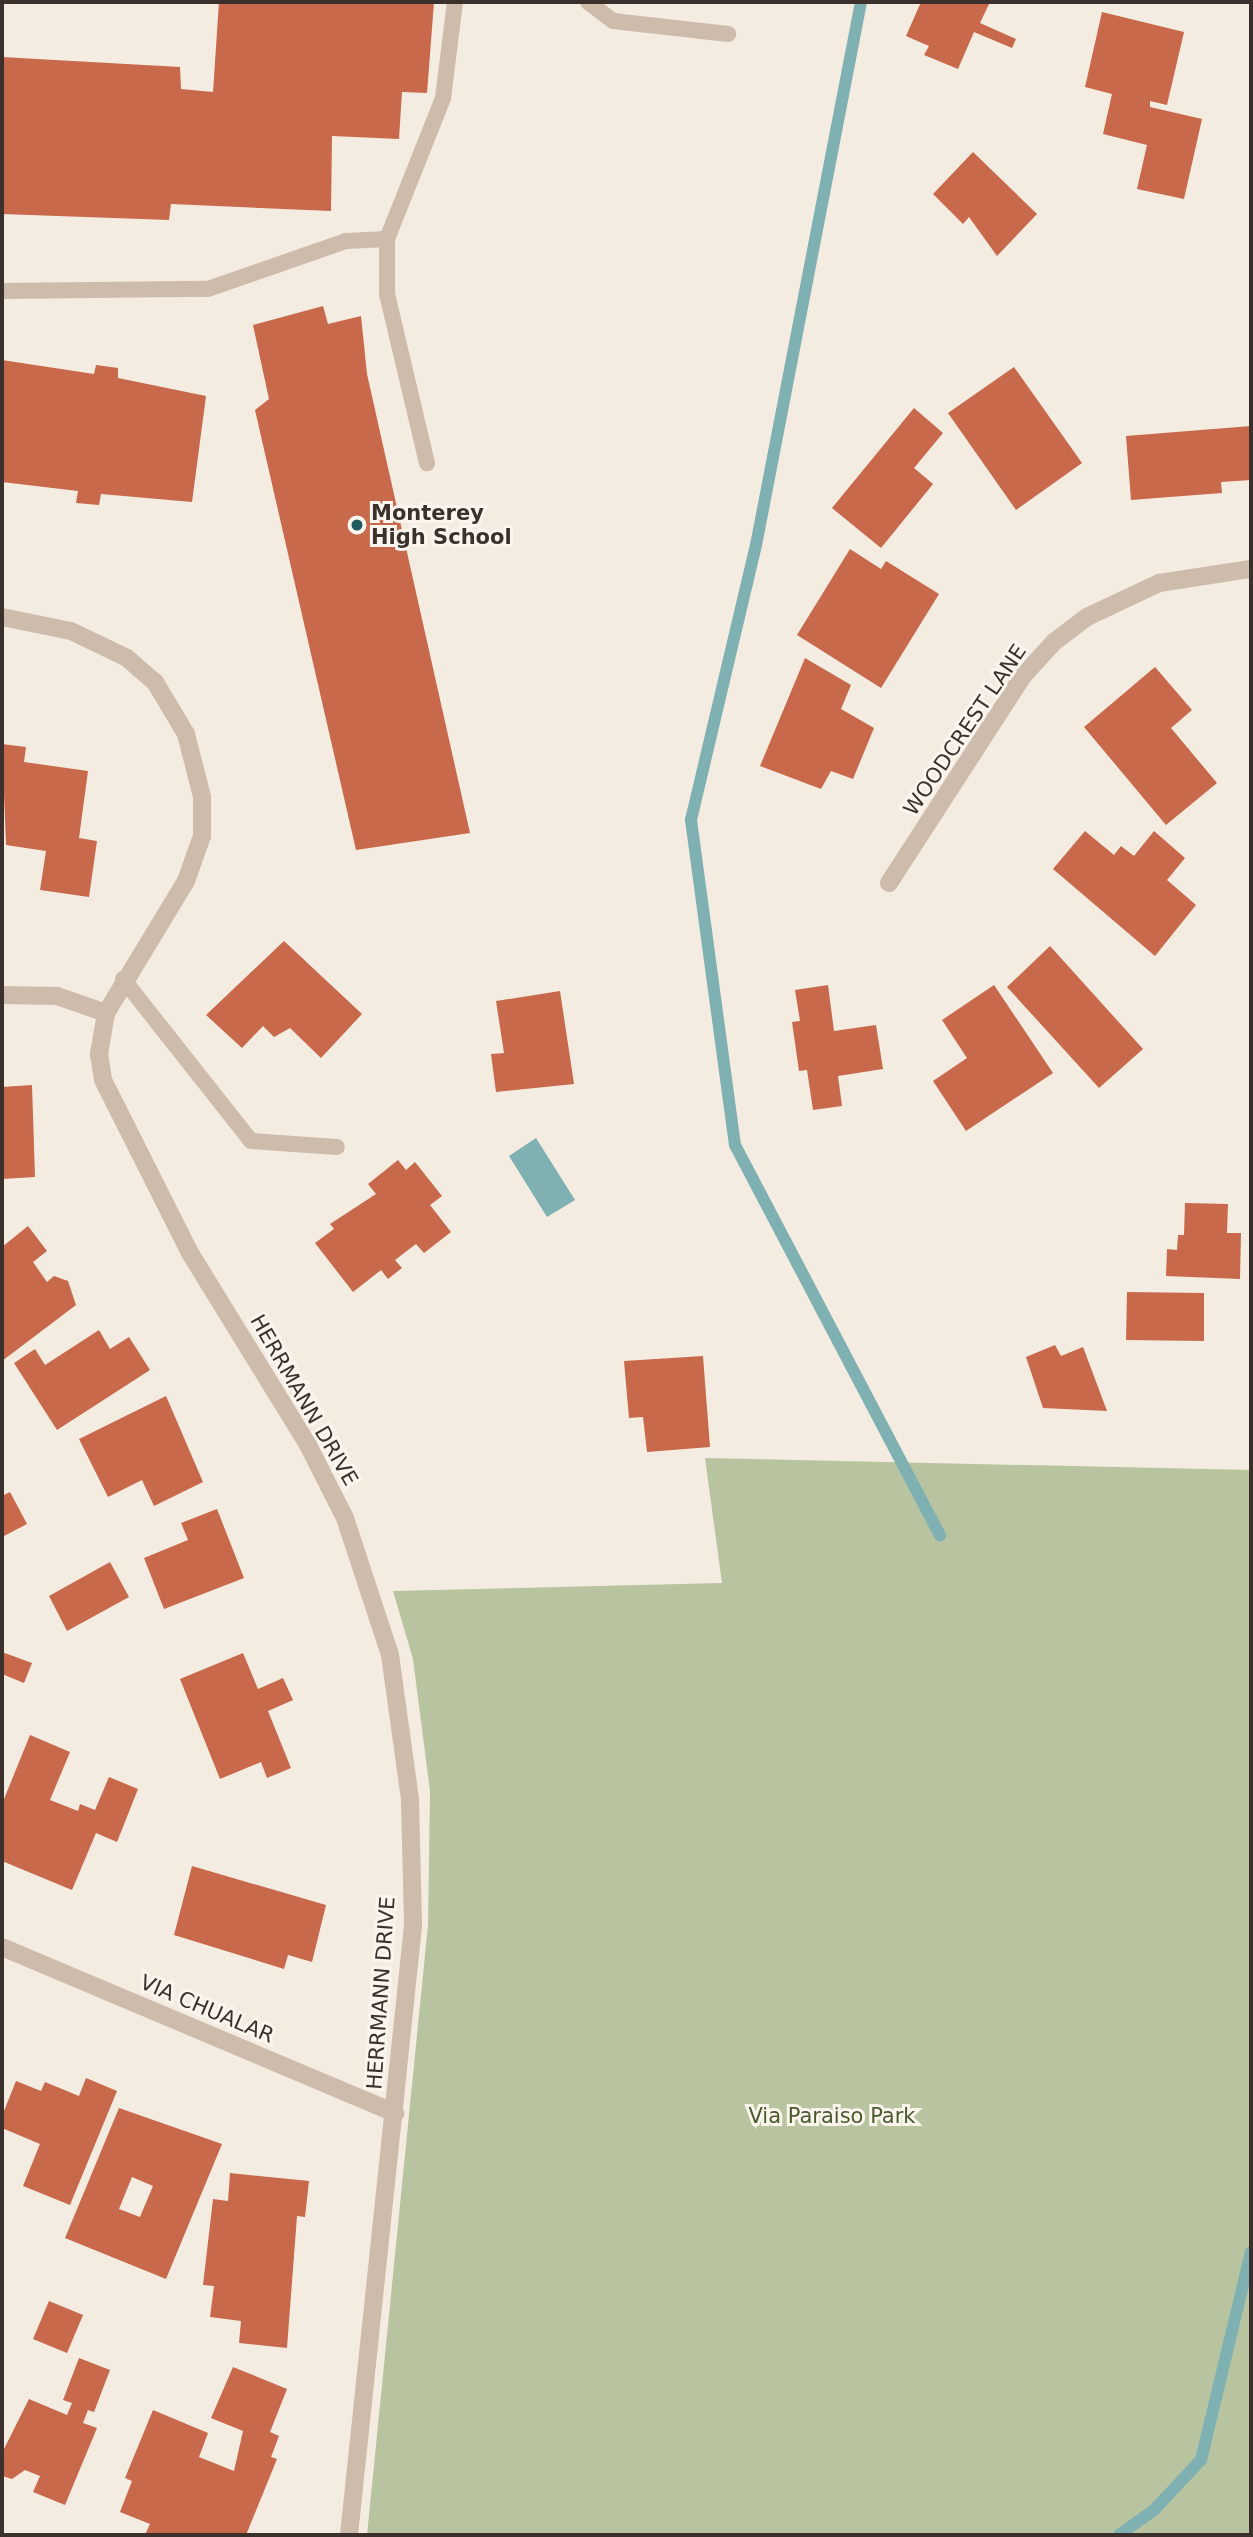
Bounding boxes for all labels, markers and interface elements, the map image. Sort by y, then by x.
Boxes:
place label: Monterey High School [371,500,512,550]
marker: Monterey High School [349,517,365,533]
street label: WOODCREST LANE [898,640,1032,820]
street label: HERRMANN DRIVE [245,1310,363,1490]
street label: HERRMANN DRIVE [362,1896,400,2090]
street label: VIA CHUALAR [136,1969,278,2049]
park label: Via Paraiso Park [748,2103,916,2129]

